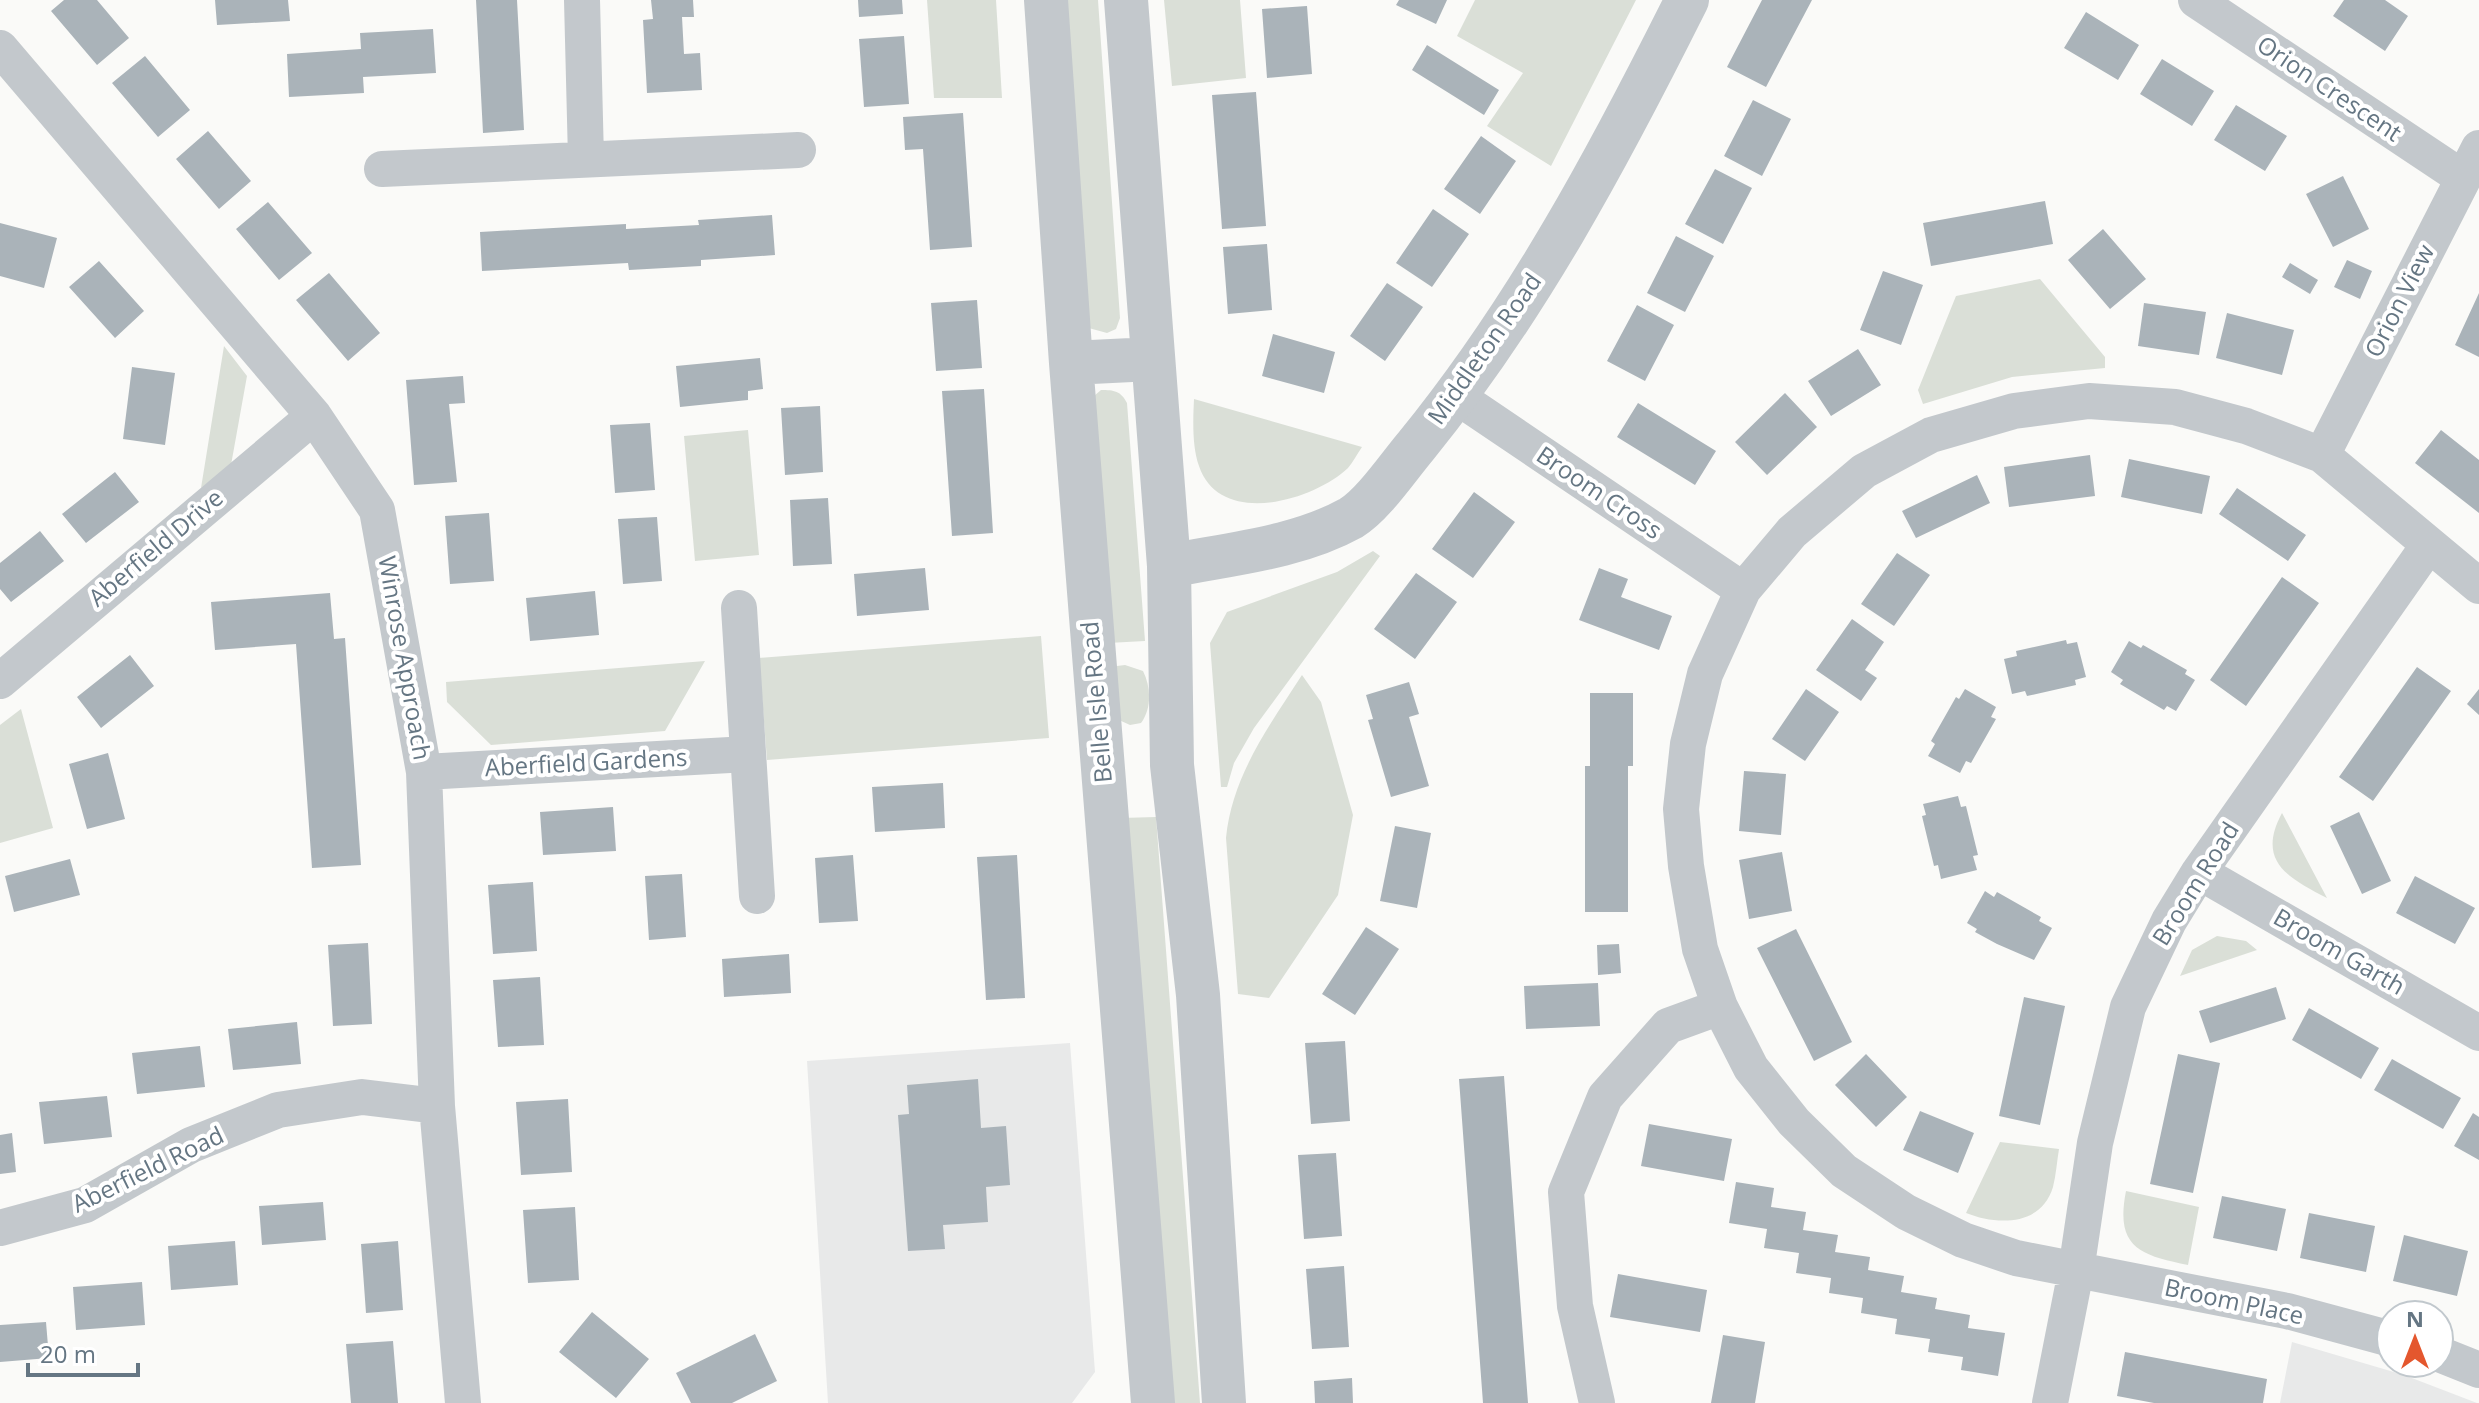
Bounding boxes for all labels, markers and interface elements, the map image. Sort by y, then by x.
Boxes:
street label: Orion Crescent [2251,27,2409,148]
street label: Orion View [2356,238,2441,362]
street label: Middleton Road [1419,266,1548,430]
street label: Broom Cross [1531,438,1669,546]
street label: Aberfield Drive [81,481,229,613]
street label: Winrose Approach [371,553,440,762]
street label: Belle Isle Road [1072,620,1119,784]
street label: Aberfield Gardens [484,740,688,783]
street label: Broom Road [2144,815,2246,951]
street label: Broom Garth [2268,900,2411,1002]
street label: Aberfield Road [66,1118,229,1220]
street label: Broom Place [2162,1270,2307,1331]
north arrow [2375,1299,2455,1379]
text: N [2406,1303,2424,1333]
scale bar [28,1327,138,1377]
text: 20 m [40,1337,96,1370]

